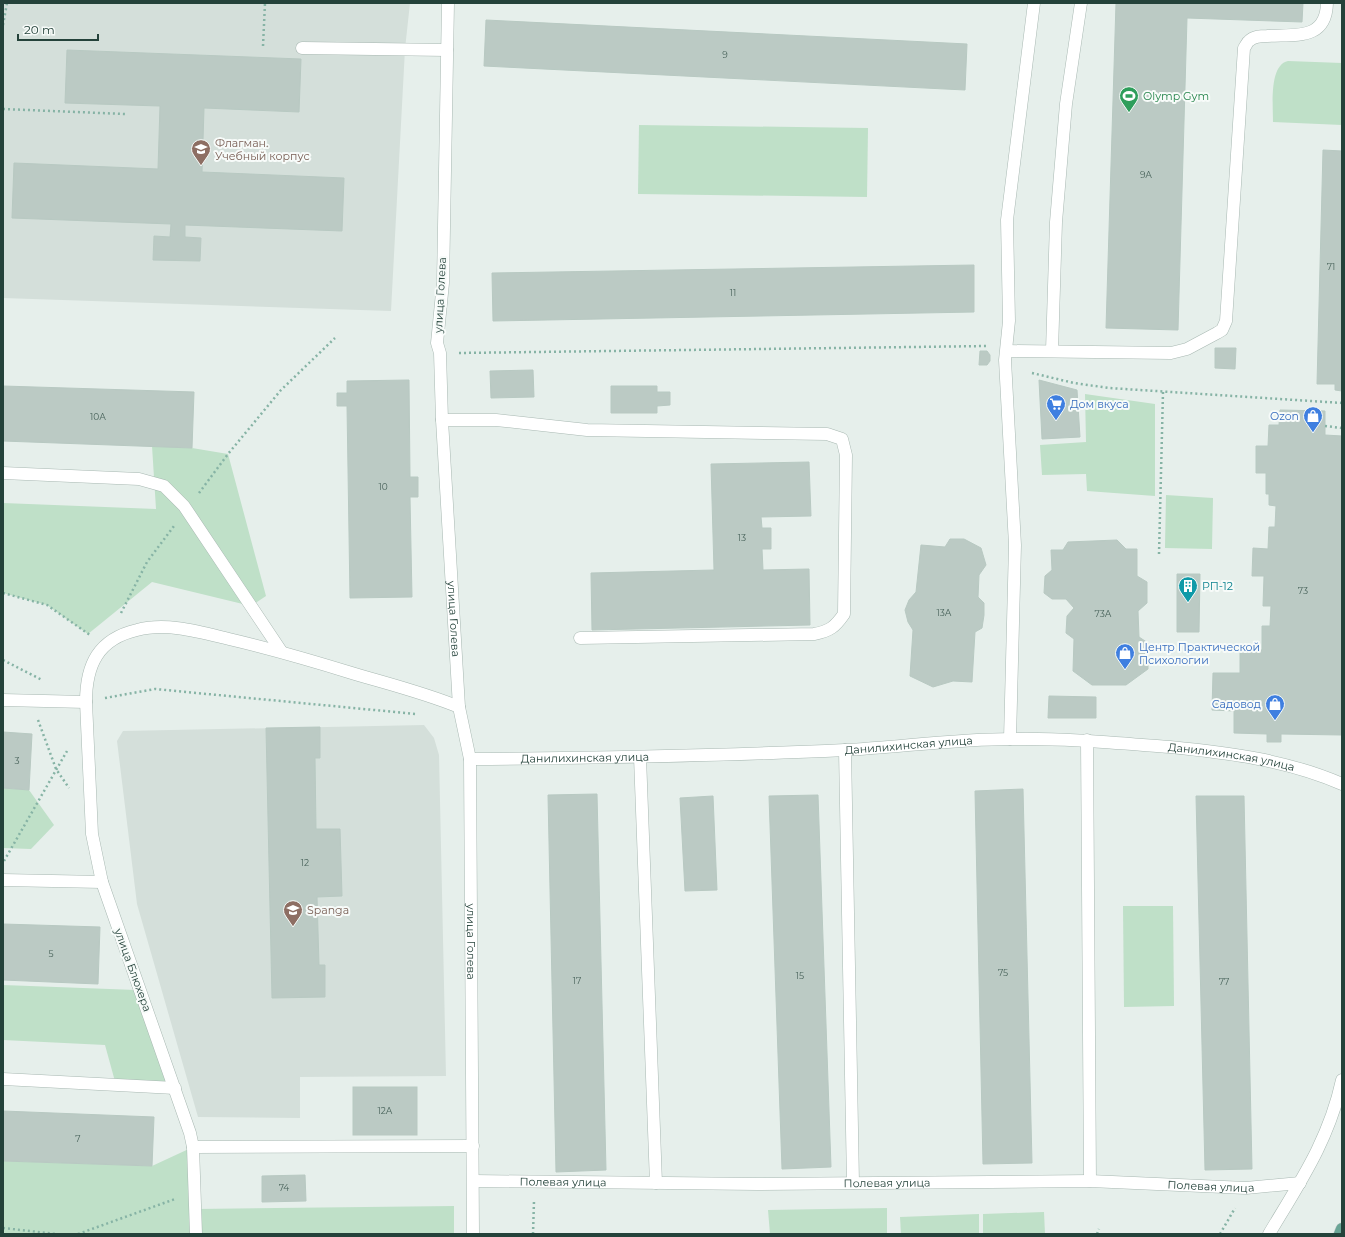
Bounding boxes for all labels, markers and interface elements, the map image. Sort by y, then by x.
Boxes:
scale bar [18,16,98,42]
text: 20 m [24,22,55,37]
house number: 9 [722,49,728,60]
sports icon: Olymp Gym [1118,85,1140,113]
place label: Olymp Gym [1143,89,1209,103]
place label: Флагман. Учебный корпус [215,136,310,163]
school or university icon: Флагман. Учебный корпус [190,138,212,166]
house number: 9А [1140,169,1152,180]
street label: улица Голева [431,257,449,334]
house number: 71 [1327,261,1335,272]
house number: 11 [730,287,736,298]
supermarket icon: Дом вкуса [1045,393,1067,421]
place label: Дом вкуса [1070,397,1129,411]
shop icon: Ozon [1302,405,1324,433]
place label: Ozon [1270,409,1299,423]
house number: 10А [90,411,106,422]
house number: 10 [378,481,388,492]
house number: 13 [738,532,746,543]
building icon: РП-12 [1177,575,1199,603]
street label: улица Голева [444,579,463,657]
place label: РП-12 [1202,579,1233,593]
house number: 73 [1298,585,1308,596]
house number: 13А [936,607,952,618]
house number: 73А [1094,608,1112,619]
place label: Центр Практической Психологии [1139,640,1260,667]
shop icon: Центр Практической Психологии [1114,642,1136,670]
shop icon: Садовод [1264,693,1286,721]
place label: Садовод [1212,697,1261,711]
street label: Данилихинская улица [844,733,973,757]
street label: Данилихинская улица [1167,740,1296,774]
street label: Данилихинская улица [521,750,649,766]
house number: 3 [14,755,20,766]
house number: 12 [301,857,309,868]
school or university icon: Spanga [282,899,304,927]
street label: улица Голева [464,902,478,980]
place label: Spanga [307,903,349,917]
street label: улица Блюхера [111,925,155,1014]
house number: 5 [48,948,54,959]
house number: 75 [998,967,1008,978]
house number: 15 [796,970,804,981]
house number: 17 [573,975,581,986]
house number: 77 [1219,976,1229,987]
house number: 12А [377,1105,393,1116]
house number: 7 [75,1133,81,1144]
street label: Полевая улица [519,1174,607,1189]
street label: Полевая улица [843,1175,930,1190]
street label: Полевая улица [1167,1177,1255,1195]
house number: 74 [279,1182,289,1193]

